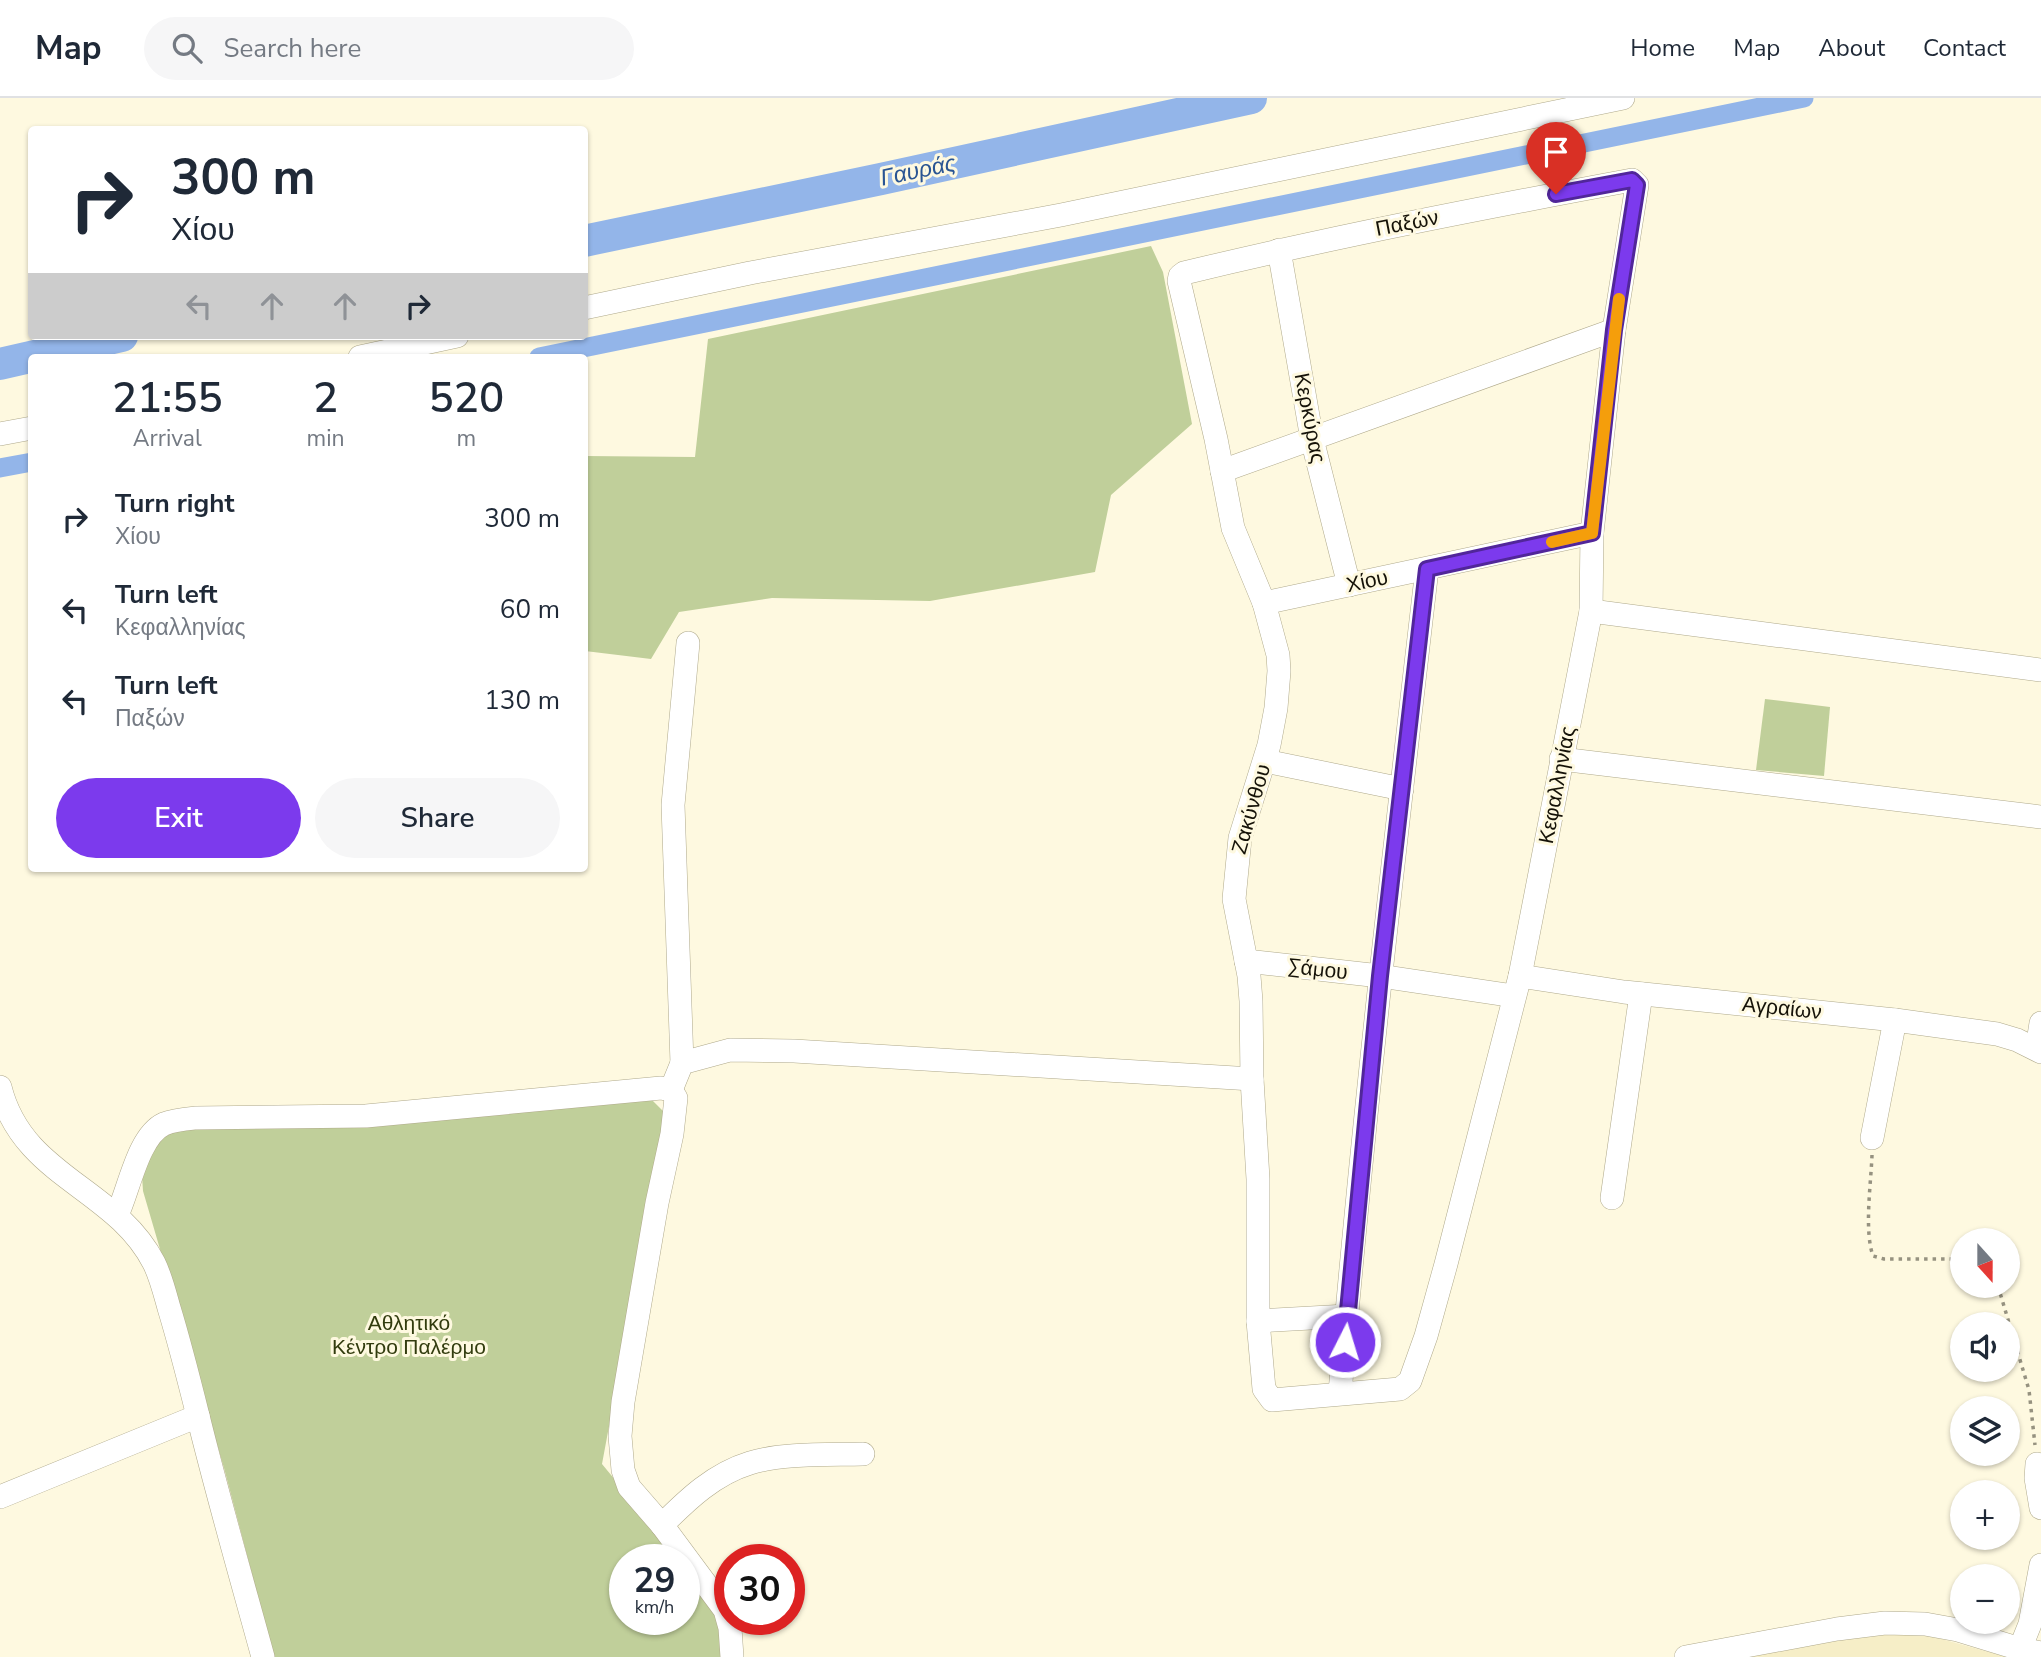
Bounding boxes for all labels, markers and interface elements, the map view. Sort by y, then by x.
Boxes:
search box [144,17,634,80]
text: Map [35,26,102,71]
icon: search [168,29,206,67]
text: Search here [224,31,361,66]
text: Home [1630,32,1695,64]
text: Map [1733,32,1780,64]
text: About [1818,32,1885,64]
text: Contact [1923,32,2006,64]
pin [1526,122,1586,194]
icon: arrive [1537,133,1575,171]
text: 300 m [171,144,315,211]
water label: Γαυράς [878,147,959,194]
icon: right [56,154,147,245]
street label: Παξών [1373,203,1441,243]
text: Χίου [171,208,235,251]
icon: left [180,287,218,325]
icon: ahead [253,287,291,325]
icon: ahead [326,287,364,325]
icon: right [399,287,437,325]
text: 21:55 [112,370,223,427]
text: 2 [313,370,338,427]
text: 520 [428,370,504,427]
street label: Κερκύρας [1288,370,1332,466]
text: Arrival [133,423,202,454]
text: min [307,423,345,454]
text: m [456,423,476,454]
text: Turn right [115,486,234,521]
icon: right [56,500,94,538]
text: 300 m [484,501,560,536]
text: Χίου [115,521,161,552]
street label: Χίου [1344,563,1390,599]
text: Turn left [115,577,218,612]
icon: left [56,591,94,629]
text: 60 m [500,592,560,627]
text: Κεφαλληνίας [115,612,246,643]
text: Turn left [115,668,218,703]
icon: left [56,682,94,720]
text: 130 m [484,683,560,718]
text: Παξών [115,703,185,734]
street label: Κεφαλληνίας [1532,724,1582,846]
street label: Ζακύνθου [1225,761,1277,857]
button: Exit [56,778,301,858]
button: Share [315,778,560,858]
street label: Σάμου [1287,952,1349,986]
street label: Αγραίων [1741,990,1823,1026]
north arrow [1950,1228,2020,1298]
map controls [1950,1228,2020,1634]
position arrow [1308,1305,1382,1379]
park label: Αθλητικό Κέντρο Παλέρμο [332,1309,486,1361]
button: sound [1950,1312,2020,1382]
button: layers [1950,1396,2020,1466]
button: + [1950,1480,2020,1550]
speed limit sign: 30 [714,1544,805,1635]
text: 29 [633,1557,676,1604]
button: − [1950,1564,2020,1634]
text: km/h [635,1595,674,1619]

